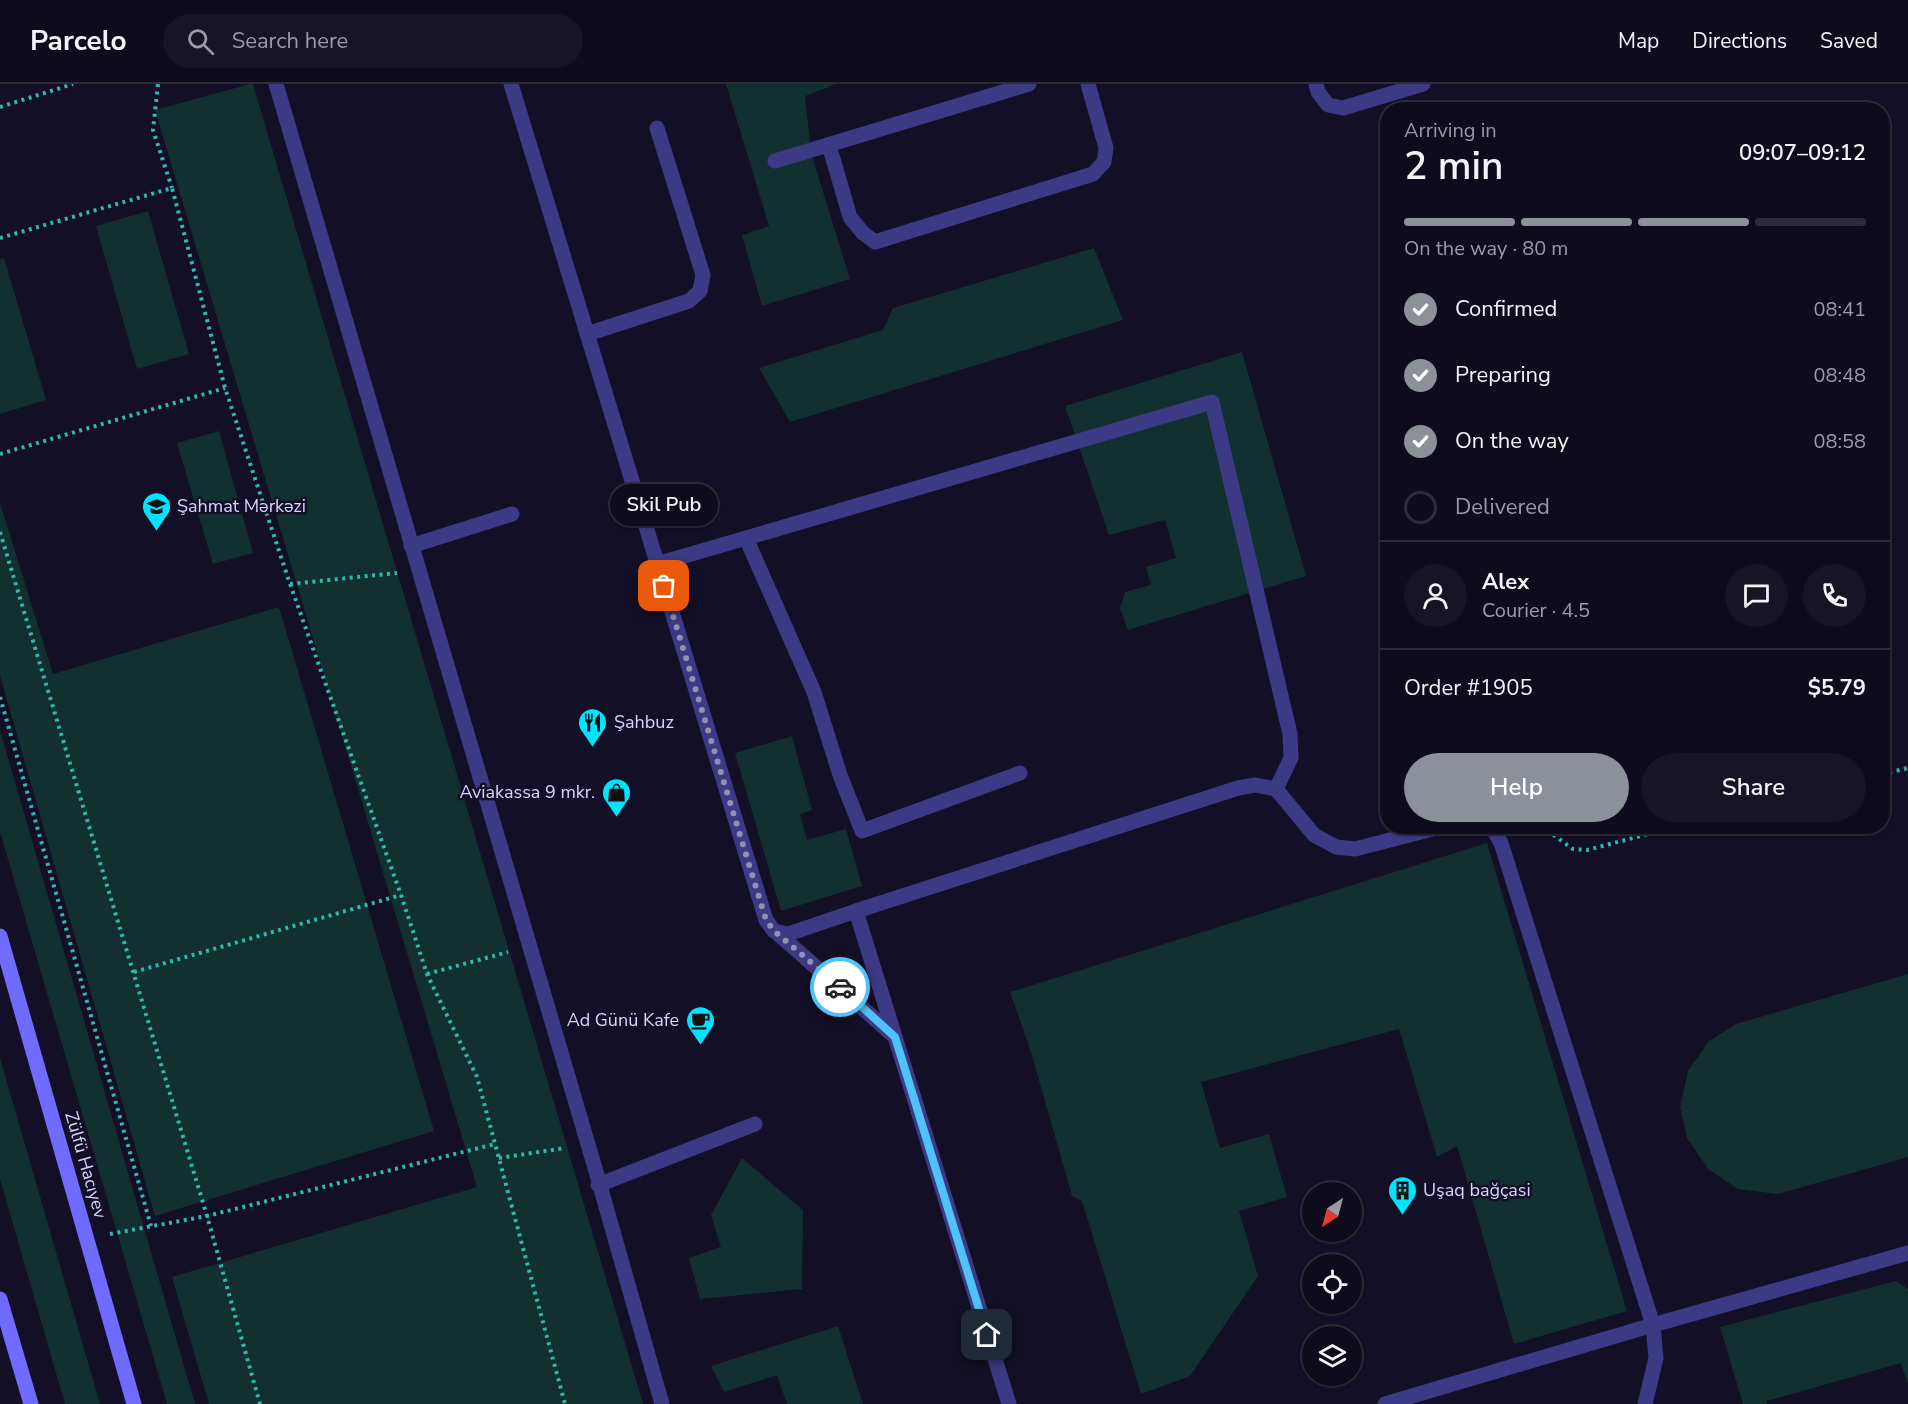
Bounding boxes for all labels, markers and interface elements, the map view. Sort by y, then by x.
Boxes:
search box [163,14,583,68]
text: Parcelo [30,22,127,60]
icon: search [184,25,217,58]
text: Search here [232,26,348,56]
text: Map [1618,27,1659,55]
text: Directions [1692,27,1787,55]
text: Saved [1820,27,1878,55]
text: Arriving in [1404,117,1497,144]
text: 09:07–09:12 [1739,138,1866,168]
text: 2 min [1404,140,1503,193]
text: On the way · 80 m [1404,235,1568,262]
icon: check [1404,293,1437,326]
text: Confirmed [1455,294,1557,324]
text: 08:41 [1813,296,1866,323]
icon: check [1404,359,1437,392]
text: Preparing [1455,360,1551,390]
text: 08:48 [1813,362,1866,389]
icon: check [1404,425,1437,458]
text: On the way [1455,426,1569,456]
text: 08:58 [1813,428,1866,455]
callout: Skil Pub [610,484,718,526]
school or university icon: Şahmat Mərkəzi [140,490,172,532]
text: Skil Pub [627,491,701,518]
text: Delivered [1455,492,1550,522]
place label: Şahmat Mərkəzi [177,494,306,518]
pin [638,560,689,611]
button: person [1404,564,1467,627]
button: chat [1725,564,1788,627]
button: phone [1803,564,1866,627]
text: Alex [1482,567,1529,597]
icon: bag [647,569,680,602]
text: Courier · 4.5 [1482,597,1590,624]
text: Order #1905 [1404,673,1533,703]
text: $5.79 [1808,673,1866,703]
restaurant icon: Şahbuz [577,706,609,748]
place label: Şahbuz [614,710,674,734]
button: Help [1404,753,1629,822]
button: Share [1641,753,1866,822]
shop icon: Aviakassa 9 mkr. [600,776,632,818]
place label: Aviakassa 9 mkr. [459,780,595,804]
courier [810,957,870,1017]
icon: car [824,971,857,1004]
cafe icon: Ad Günü Kafe [684,1004,716,1046]
place label: Ad Günü Kafe [567,1008,679,1032]
street label: Zülfü Hacıyev [59,1109,113,1222]
building icon: Uşaq bağçasi [1386,1174,1418,1216]
place label: Uşaq bağçasi [1423,1178,1531,1202]
north arrow [1302,1182,1362,1242]
map controls [1302,1182,1362,1386]
button: locate [1302,1254,1362,1314]
pin [961,1309,1012,1360]
icon: home [970,1318,1003,1351]
button: layers [1302,1326,1362,1386]

